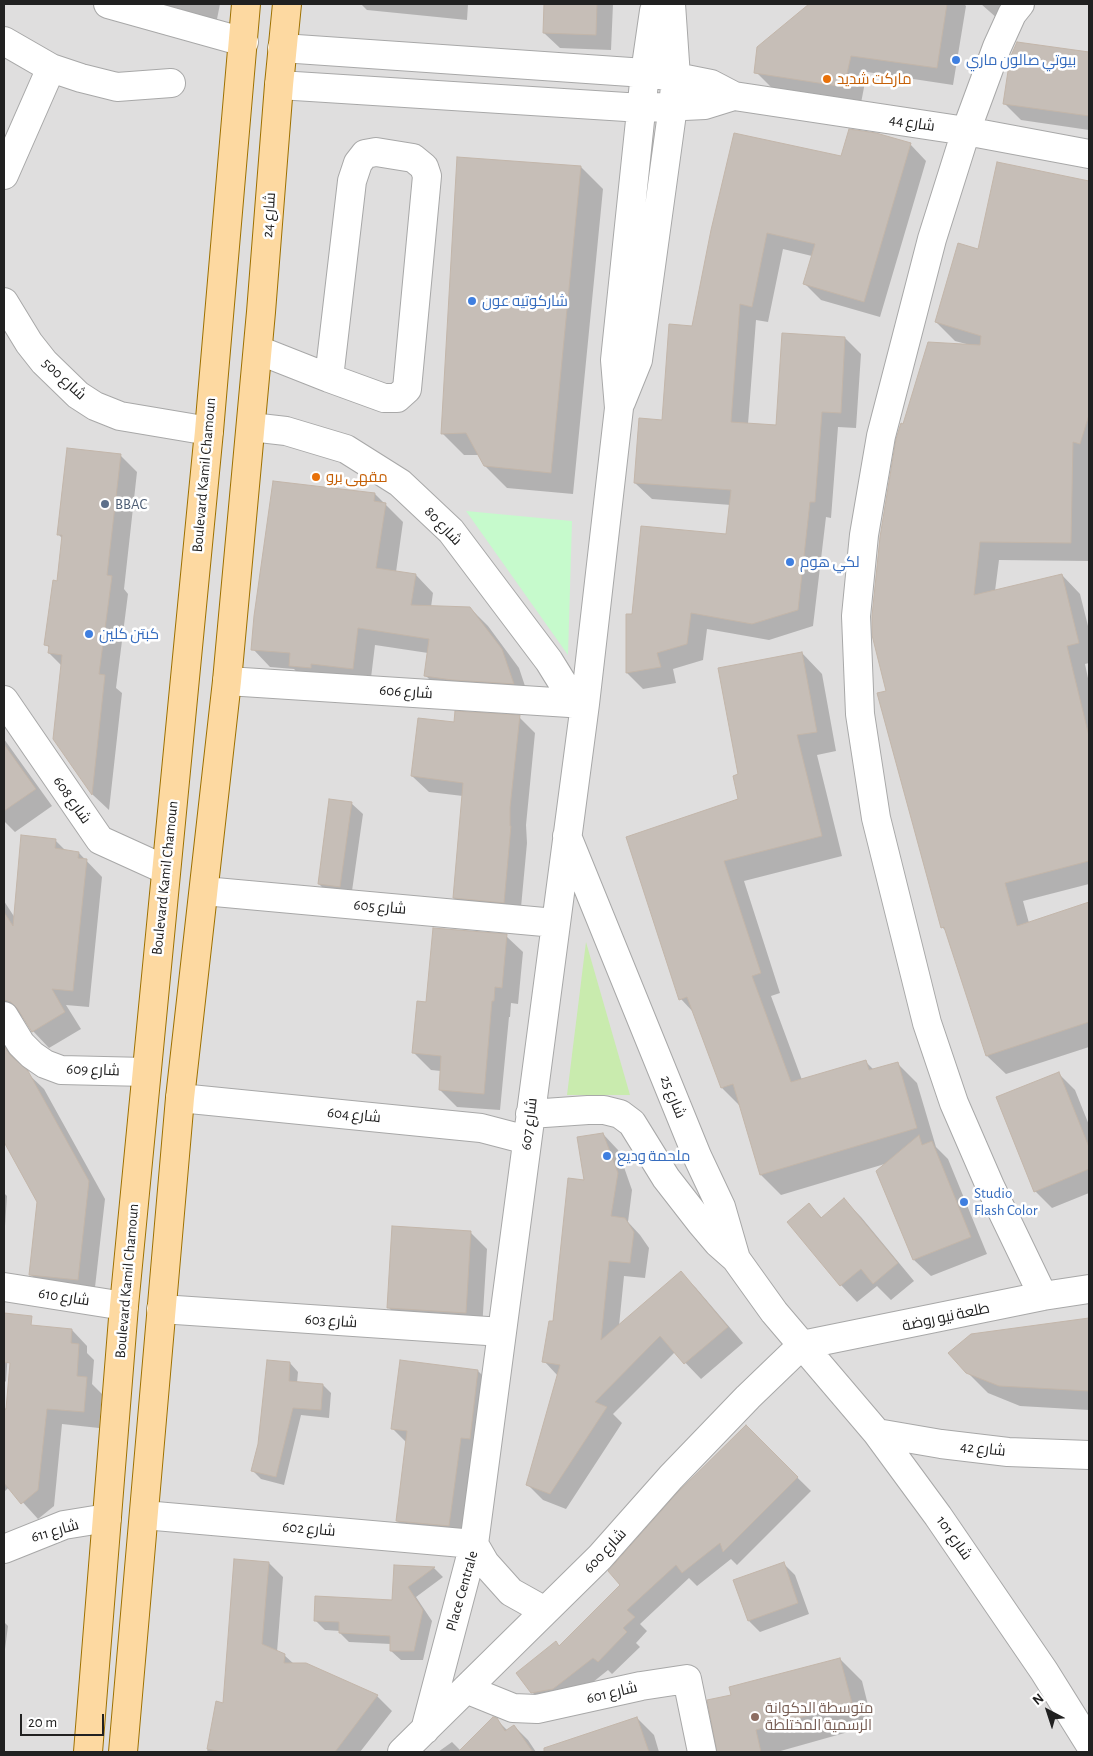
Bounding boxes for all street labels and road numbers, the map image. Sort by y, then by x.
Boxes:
street label: شارع 44 [888,111,936,135]
street label: شارع 24 [258,192,280,238]
street label: شارع 500 [38,354,90,404]
street label: Boulevard Kamil Chamoun [188,397,220,553]
street label: شارع 80 [421,503,465,549]
street label: شارع 606 [379,681,433,703]
street label: شارع 608 [49,773,95,827]
street label: Boulevard Kamil Chamoun [148,800,182,956]
street label: شارع 605 [353,896,407,918]
street label: شارع 609 [66,1060,120,1080]
street label: شارع 25 [656,1073,690,1121]
street label: شارع 607 [517,1097,541,1151]
street label: شارع 604 [326,1103,382,1127]
street label: Boulevard Kamil Chamoun [111,1203,143,1359]
street label: شارع 610 [37,1284,91,1310]
street label: طلعة نيو روضة [901,1299,991,1335]
street label: شارع 603 [304,1310,358,1332]
street label: شارع 42 [959,1438,1007,1460]
street label: شارع 101 [932,1512,976,1564]
street label: شارع 611 [29,1516,81,1546]
street label: شارع 602 [282,1518,336,1540]
street label: شارع 600 [580,1525,630,1577]
street label: Place Centrale [442,1549,482,1633]
street label: شارع 601 [585,1678,639,1708]

